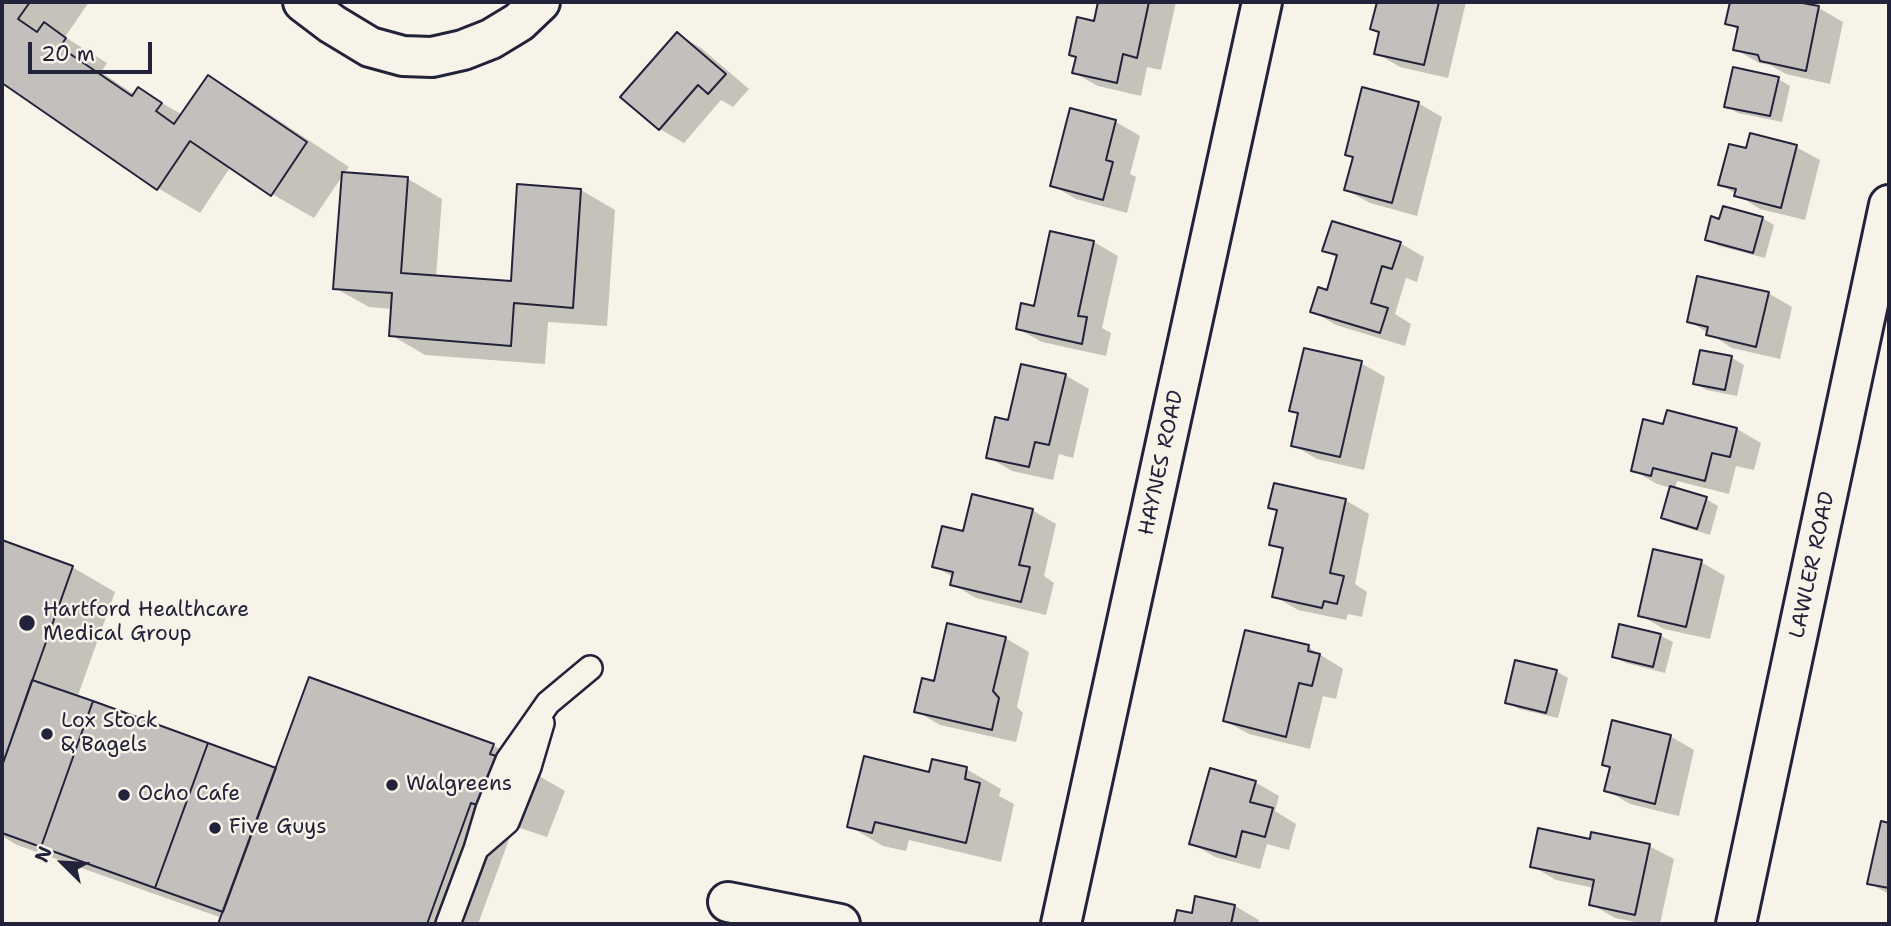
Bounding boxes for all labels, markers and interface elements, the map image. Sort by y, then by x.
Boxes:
scale bar [32,28,156,72]
text: 20 m [41,40,95,68]
street label: HAYNES ROAD [1134,388,1190,538]
street label: LAWLER ROAD [1785,489,1841,641]
place label: Hartford Healthcare Medical Group [43,598,249,648]
marker: Hartford Healthcare Medical Group [17,613,37,633]
place label: Lox Stock & Bagels [61,709,158,759]
marker: Lox Stock & Bagels [39,726,55,742]
place label: Walgreens [406,772,512,798]
marker: Walgreens [384,777,400,793]
place label: Ocho Cafe [138,782,240,808]
marker: Ocho Cafe [116,787,132,803]
place label: Five Guys [229,815,327,841]
marker: Five Guys [207,820,223,836]
north arrow [28,828,98,898]
text: N [29,842,58,866]

